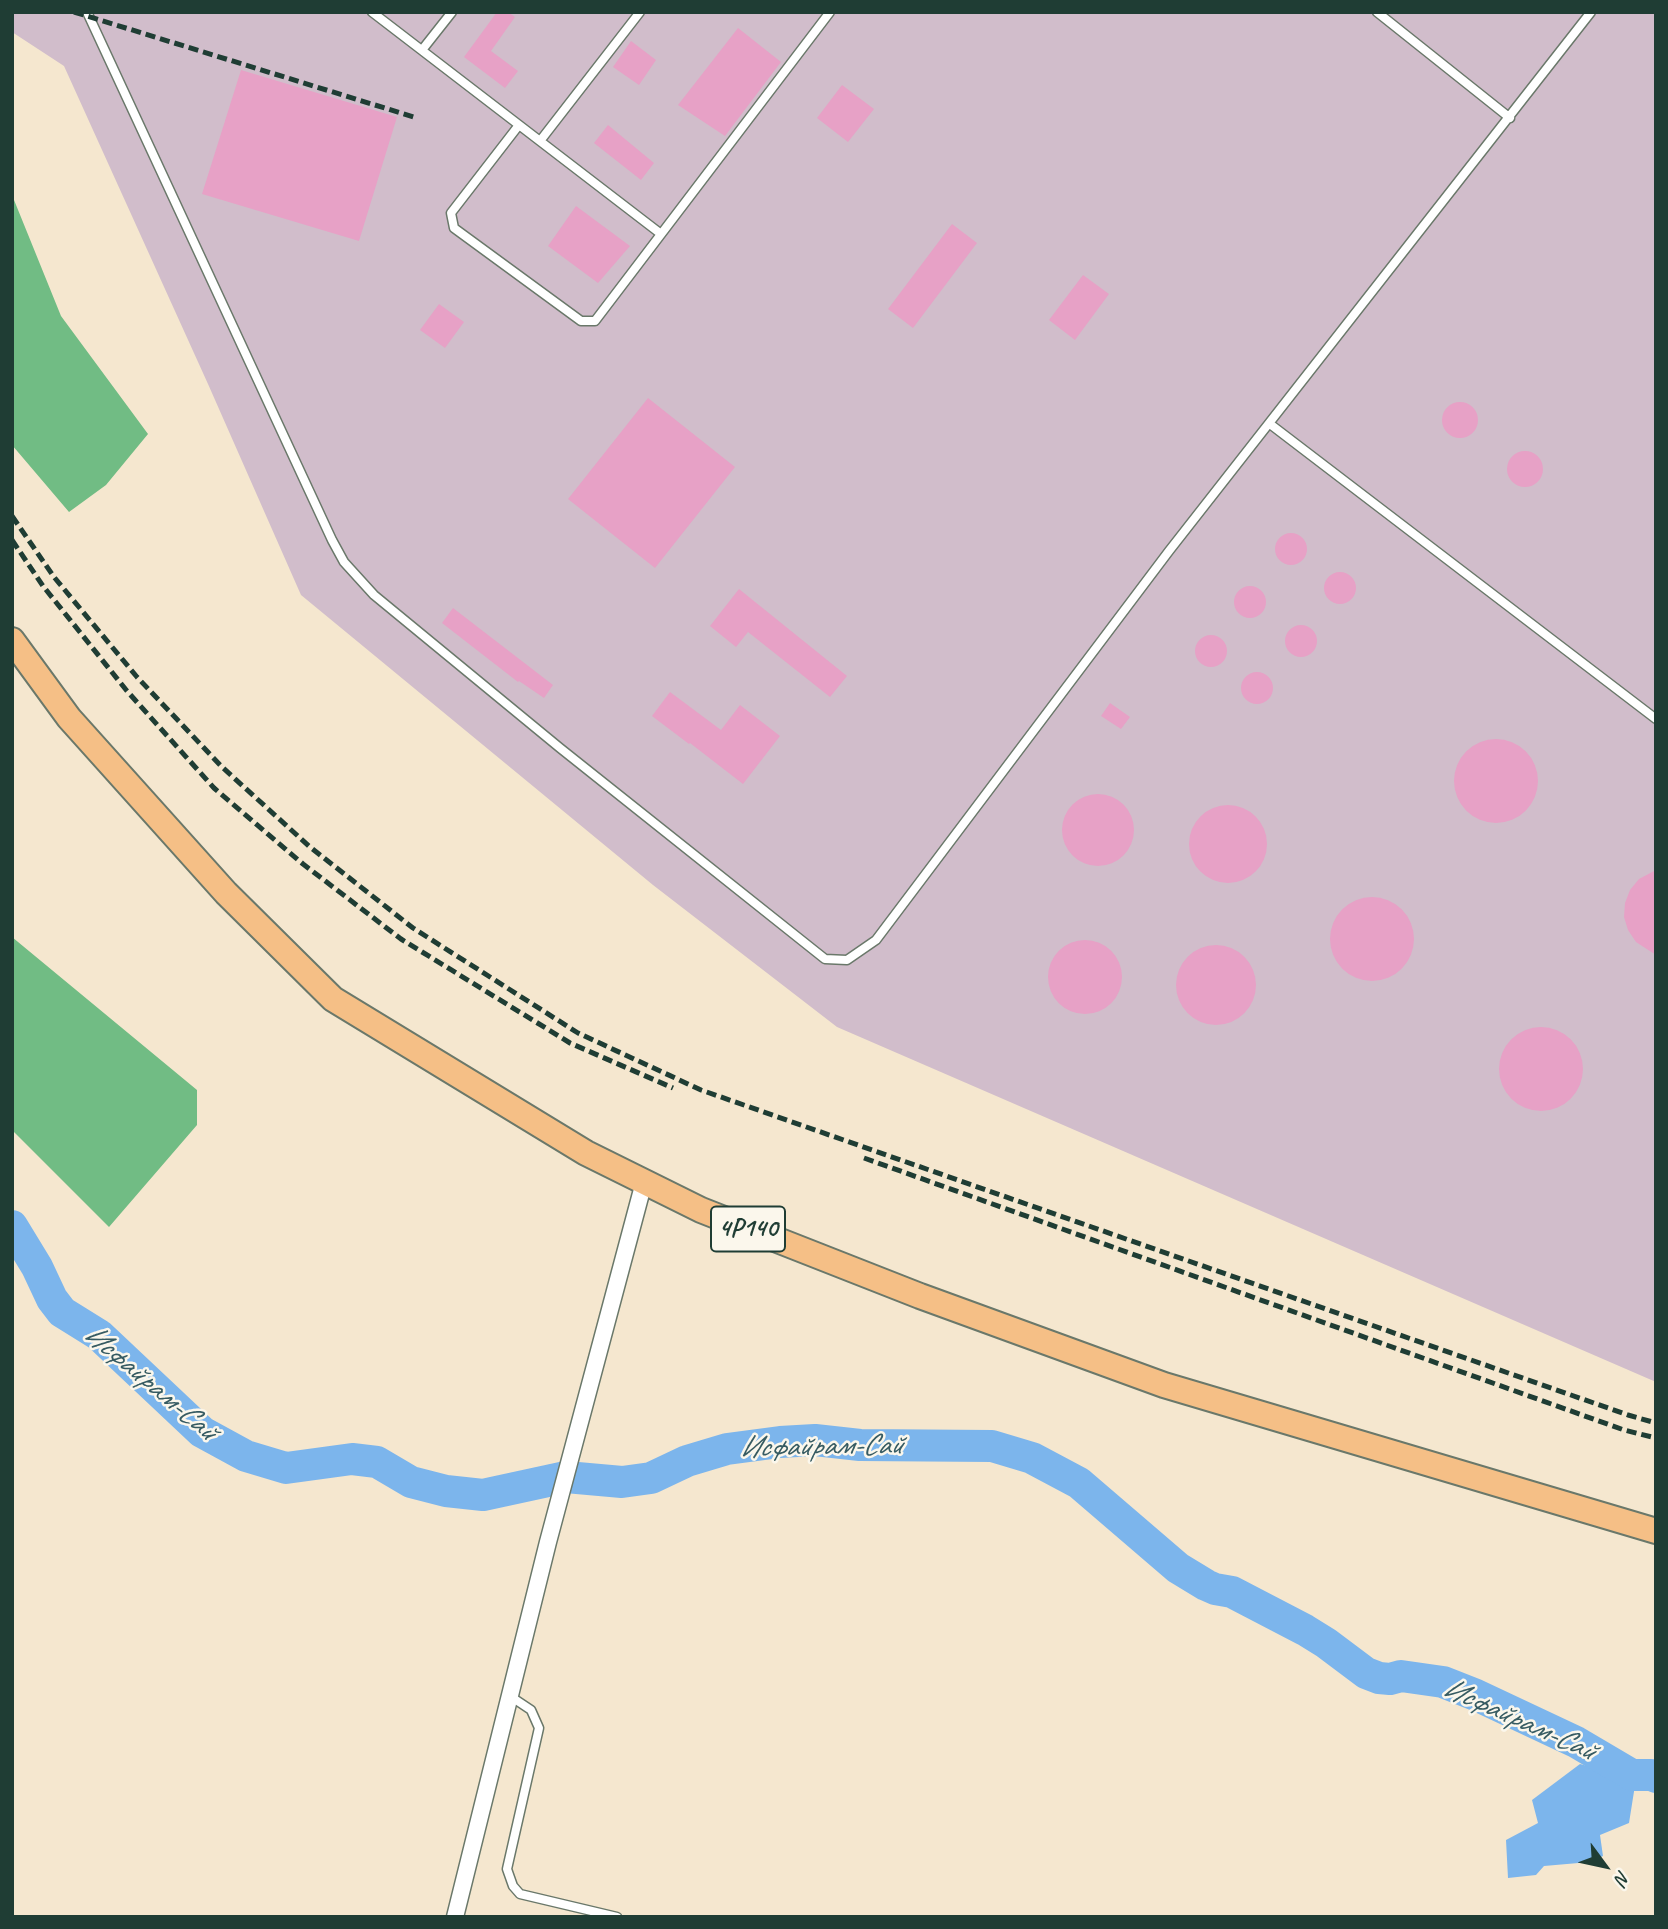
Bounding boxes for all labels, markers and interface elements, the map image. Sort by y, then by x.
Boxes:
road number: 4P140 [711,1206,785,1252]
water label: Исфайрам-Сай [76,1317,224,1449]
water label: Исфайрам-Сай [739,1428,903,1466]
water label: Исфайрам-Сай [1437,1671,1601,1769]
north arrow [1570,1831,1640,1901]
text: N [1609,1866,1636,1889]

